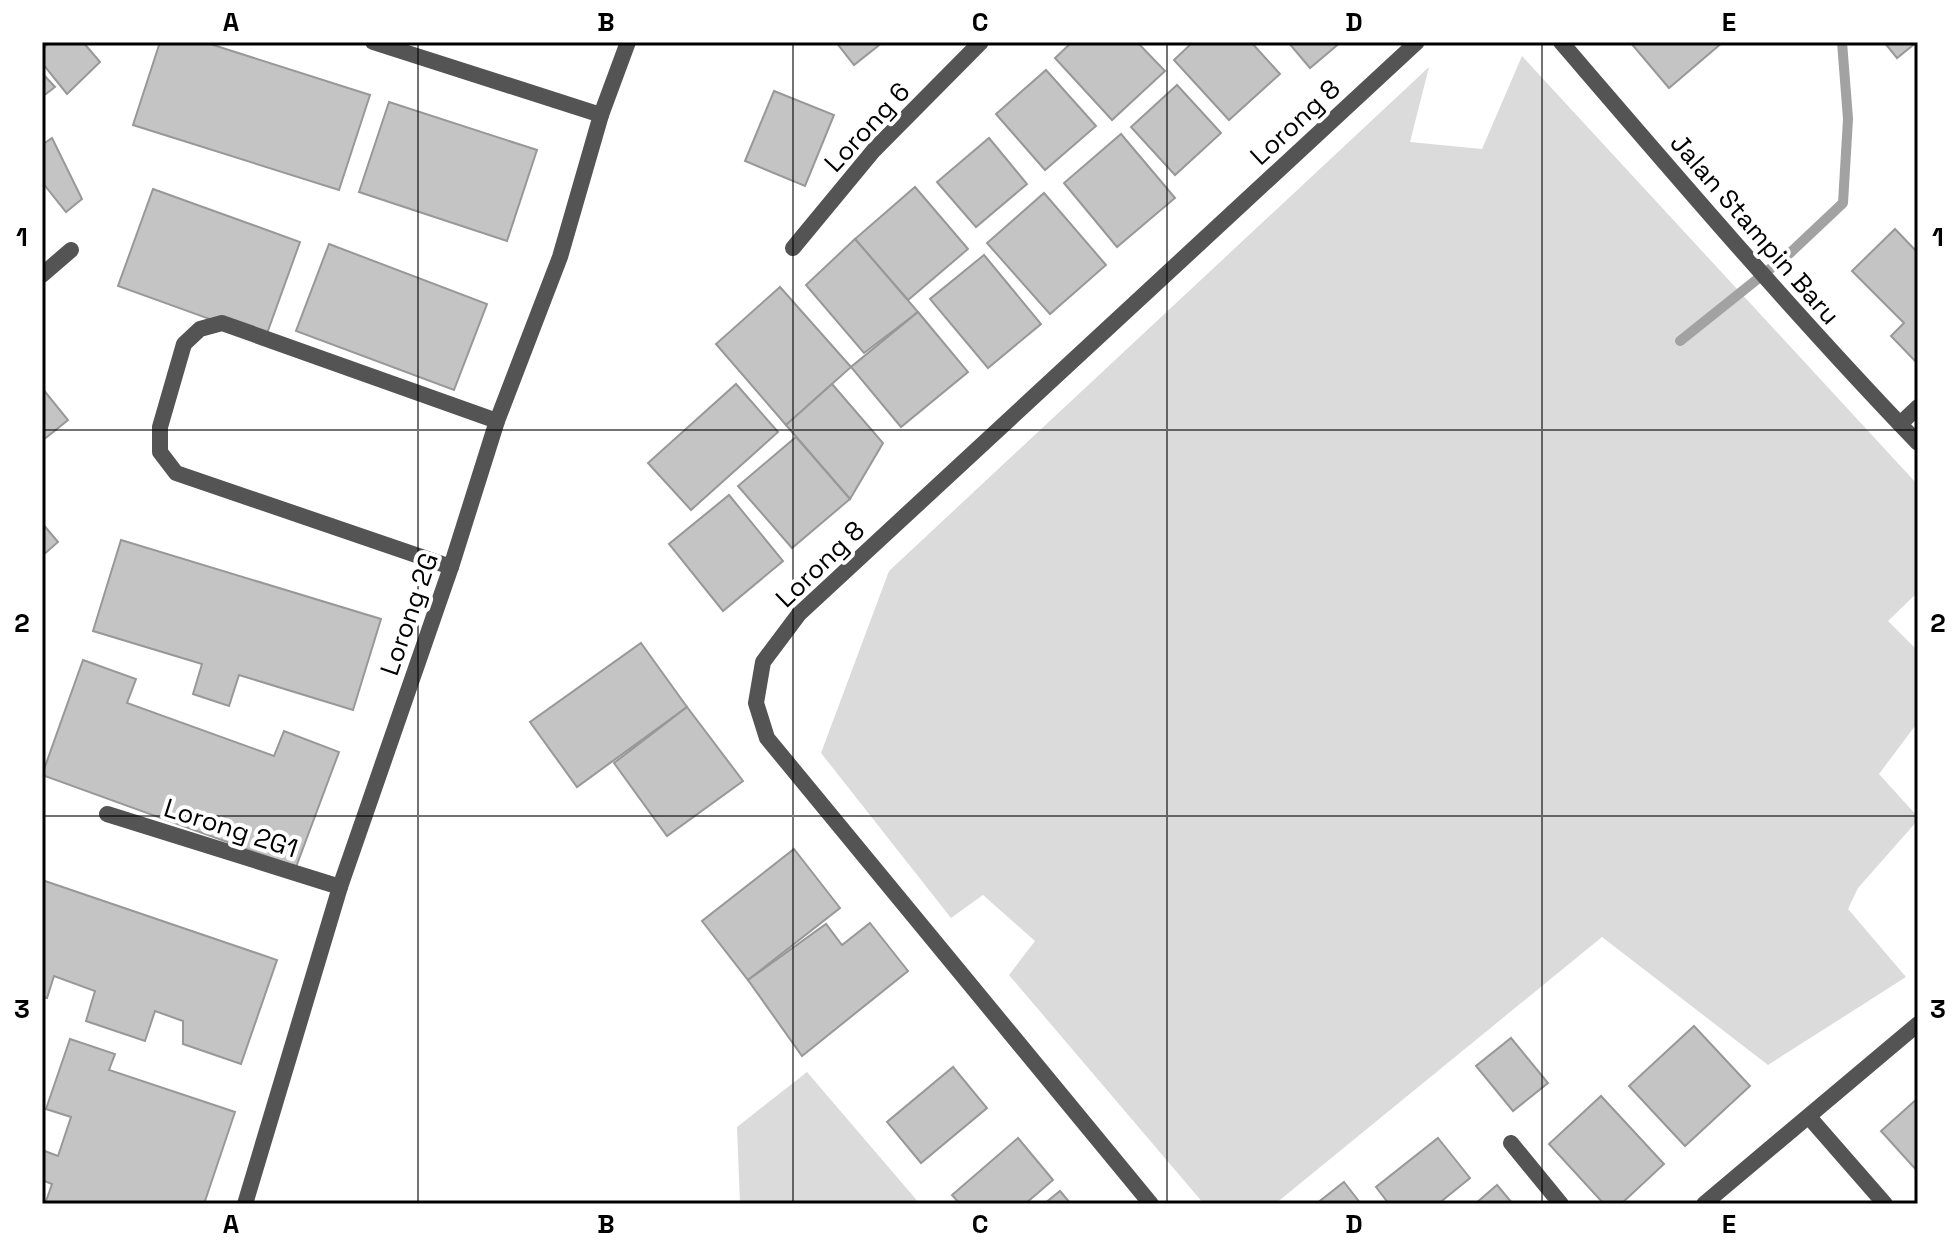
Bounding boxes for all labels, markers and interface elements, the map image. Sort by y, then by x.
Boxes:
text: A [223,5,240,39]
text: B [597,5,615,39]
text: C [972,5,988,39]
text: D [1345,5,1363,39]
text: E [1722,5,1736,39]
street label: Lorong 8 [1243,72,1347,172]
street label: Lorong 6 [817,75,917,179]
street label: Jalan Stampin Baru [1663,126,1847,332]
text: 1 [16,220,28,254]
text: 1 [1932,220,1944,254]
street label: Lorong 8 [768,513,872,615]
street label: Lorong 2G [372,548,446,680]
text: 2 [14,606,30,640]
text: 2 [1930,606,1946,640]
street label: Lorong 2G1 [160,790,302,866]
text: 3 [14,992,30,1026]
text: 3 [1930,992,1946,1026]
text: A [223,1207,240,1241]
text: B [597,1207,615,1241]
text: C [972,1207,988,1241]
text: D [1345,1207,1363,1241]
text: E [1722,1207,1736,1241]

